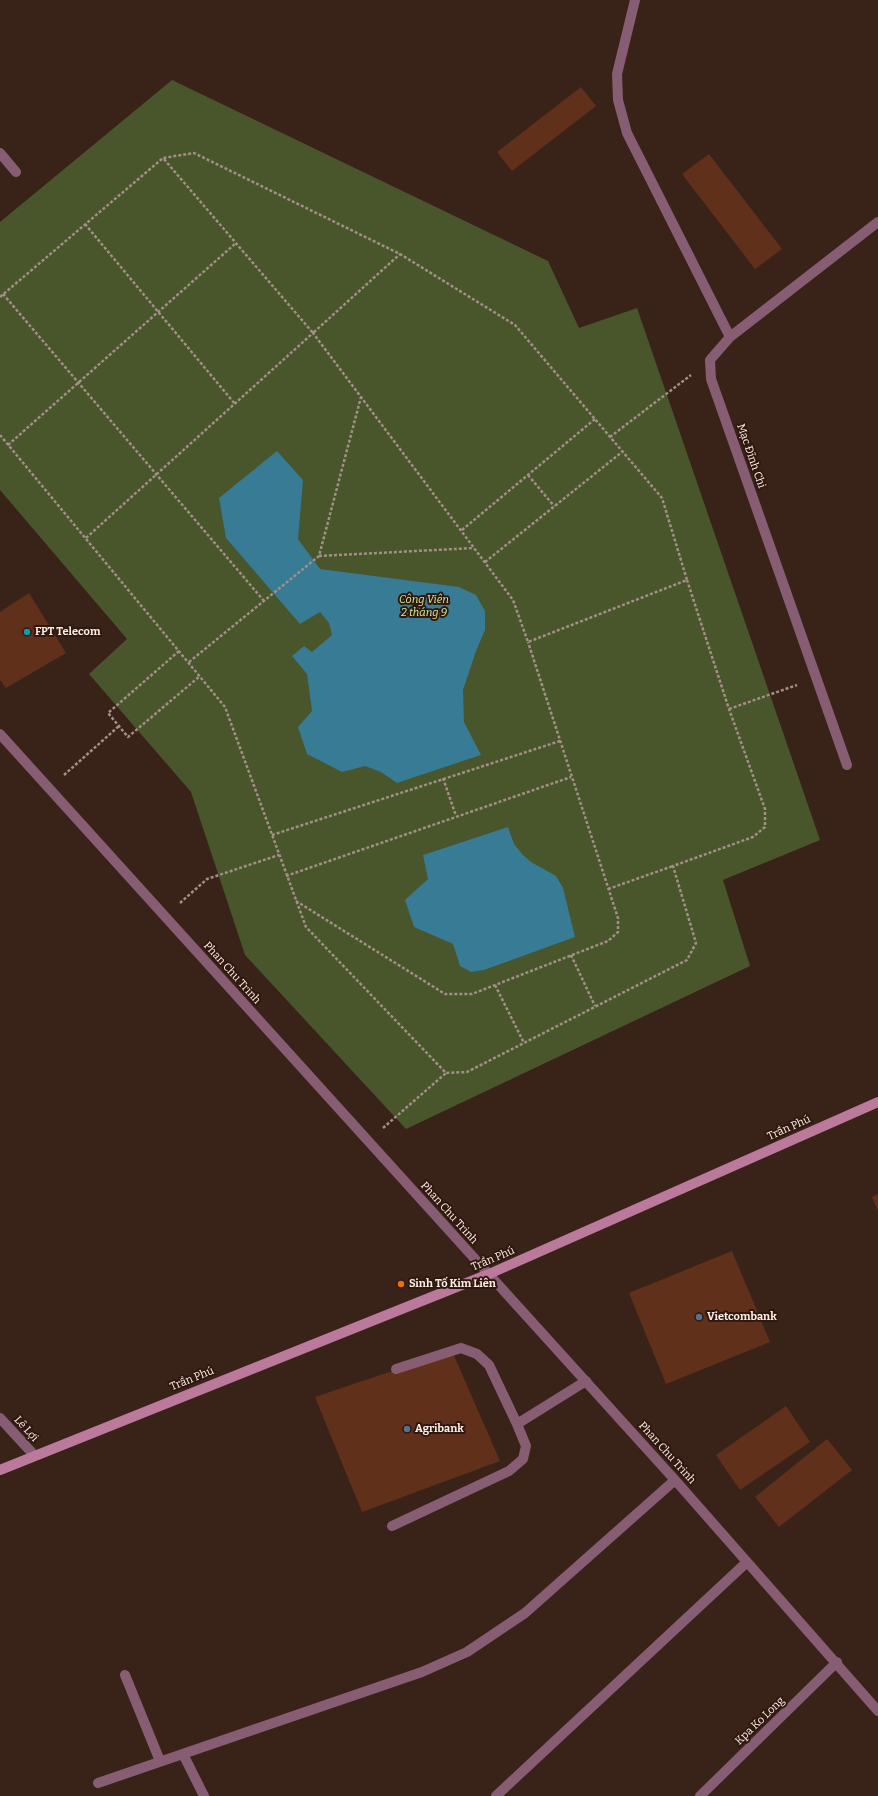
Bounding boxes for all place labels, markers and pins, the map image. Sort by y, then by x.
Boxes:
place label: FPT Telecom [35,625,100,639]
marker: FPT Telecom [22,627,32,637]
place label: Sinh Tố Kim Liên [409,1277,496,1291]
marker: Sinh Tố Kim Liên [396,1279,406,1289]
place label: Vietcombank [707,1310,777,1324]
marker: Vietcombank [694,1312,704,1322]
place label: Agribank [415,1422,464,1436]
marker: Agribank [402,1424,412,1434]

